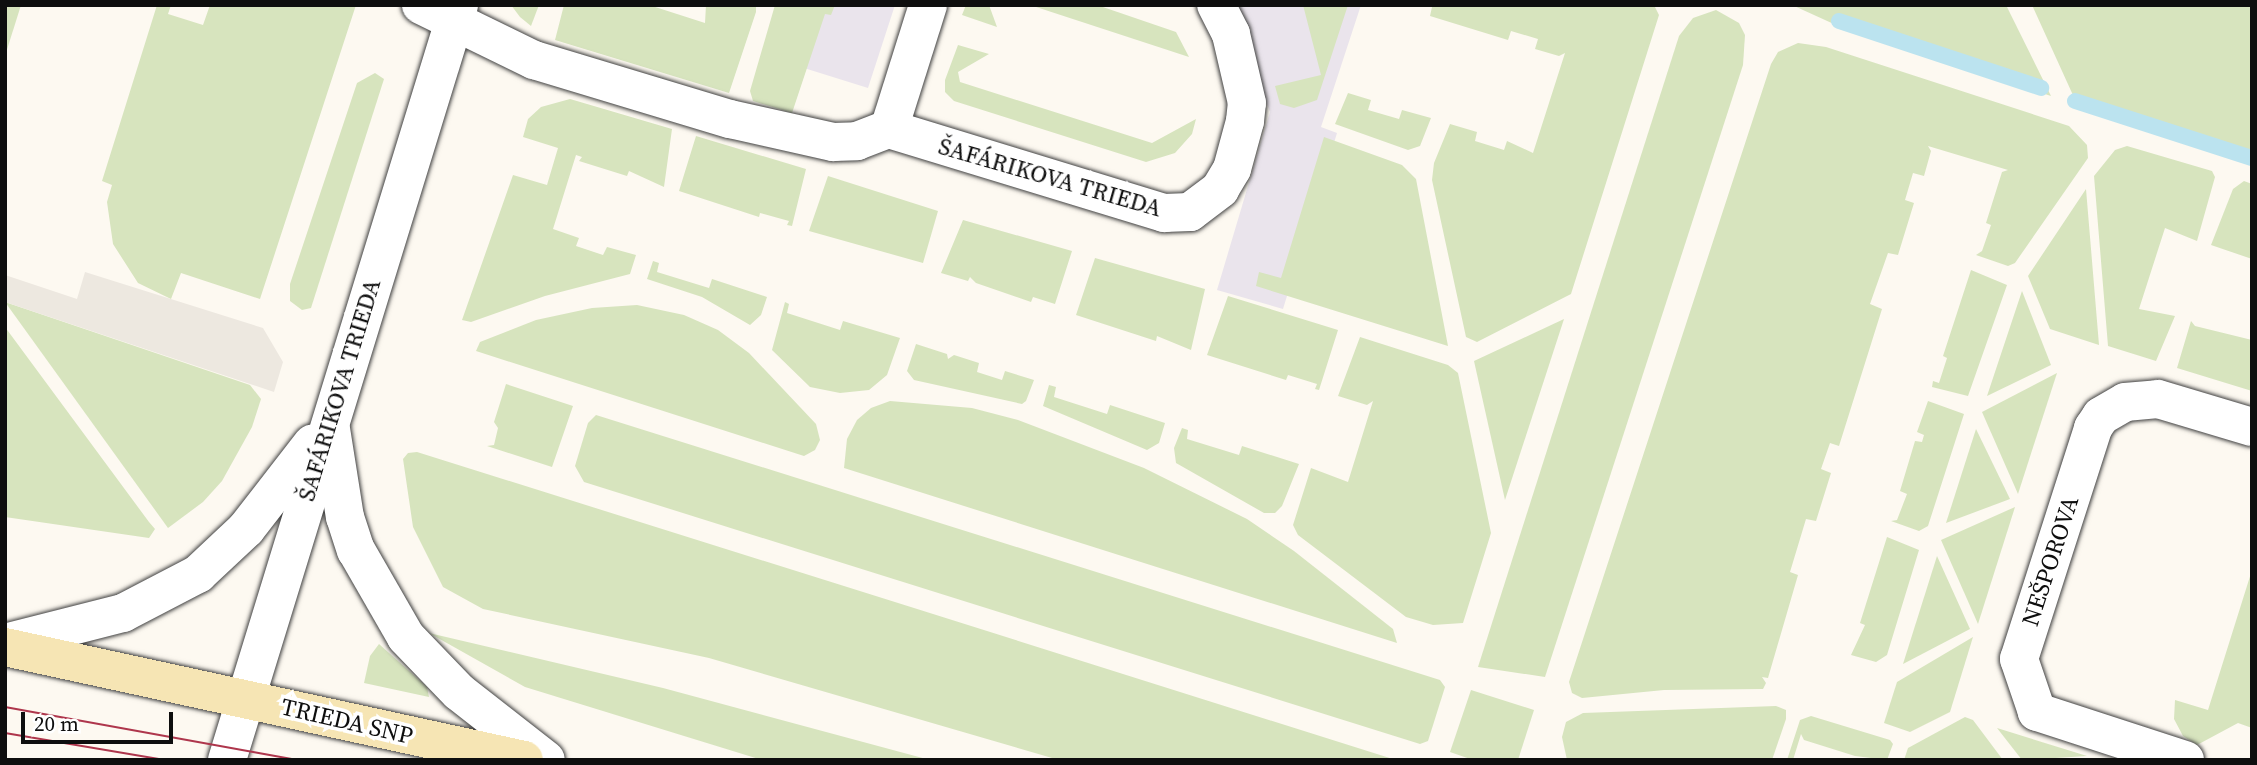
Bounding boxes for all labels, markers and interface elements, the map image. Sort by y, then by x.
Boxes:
street label: ŠAFÁRIKOVA TRIEDA [935,131,1165,223]
street label: ŠAFÁRIKOVA TRIEDA [291,275,387,505]
street label: NEŠPOROVA [2015,492,2085,630]
street label: TRIEDA SNP [278,692,416,750]
scale bar [24,698,177,742]
text: 20 m [34,709,79,738]

